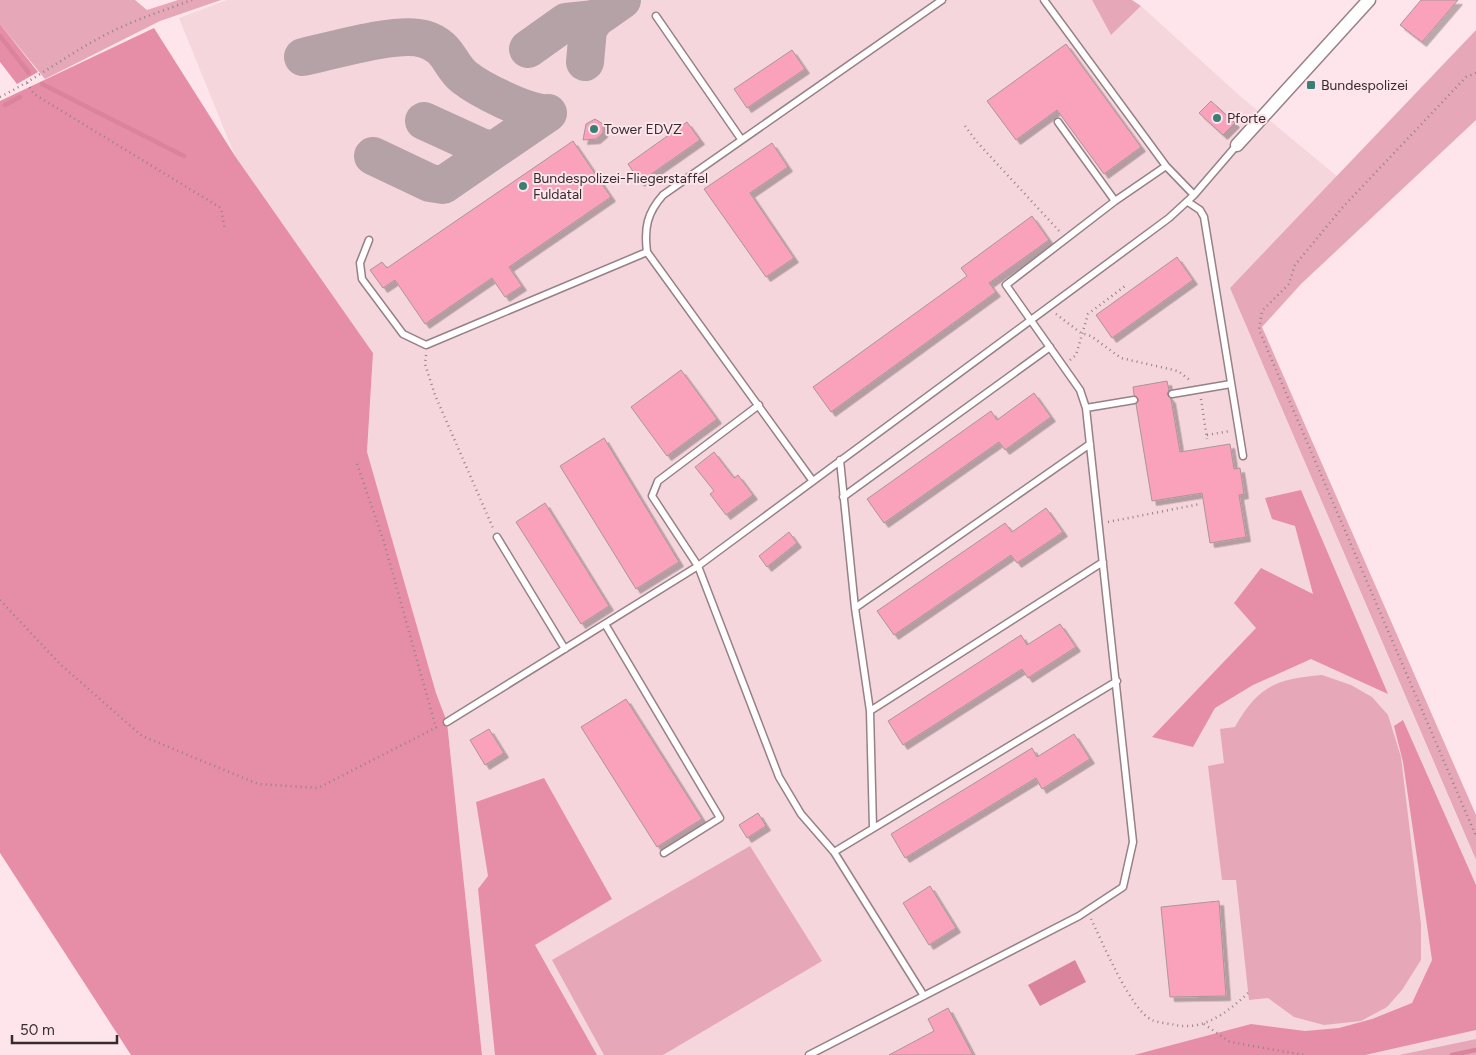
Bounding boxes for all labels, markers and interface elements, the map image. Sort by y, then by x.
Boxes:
place label: Bundespolizei [1321,77,1408,94]
marker: Bundespolizei [1305,79,1317,91]
place label: Pforte [1227,110,1266,127]
marker: Pforte [1211,112,1223,124]
place label: Tower EDVZ [604,121,682,138]
marker: Tower EDVZ [588,123,600,135]
place label: Bundespolizei-Fliegerstaffel Fuldatal [533,170,708,203]
marker: Bundespolizei-Fliegerstaffel Fuldatal [517,180,529,192]
scale bar [12,1012,118,1044]
text: 50 m [20,1021,55,1039]

